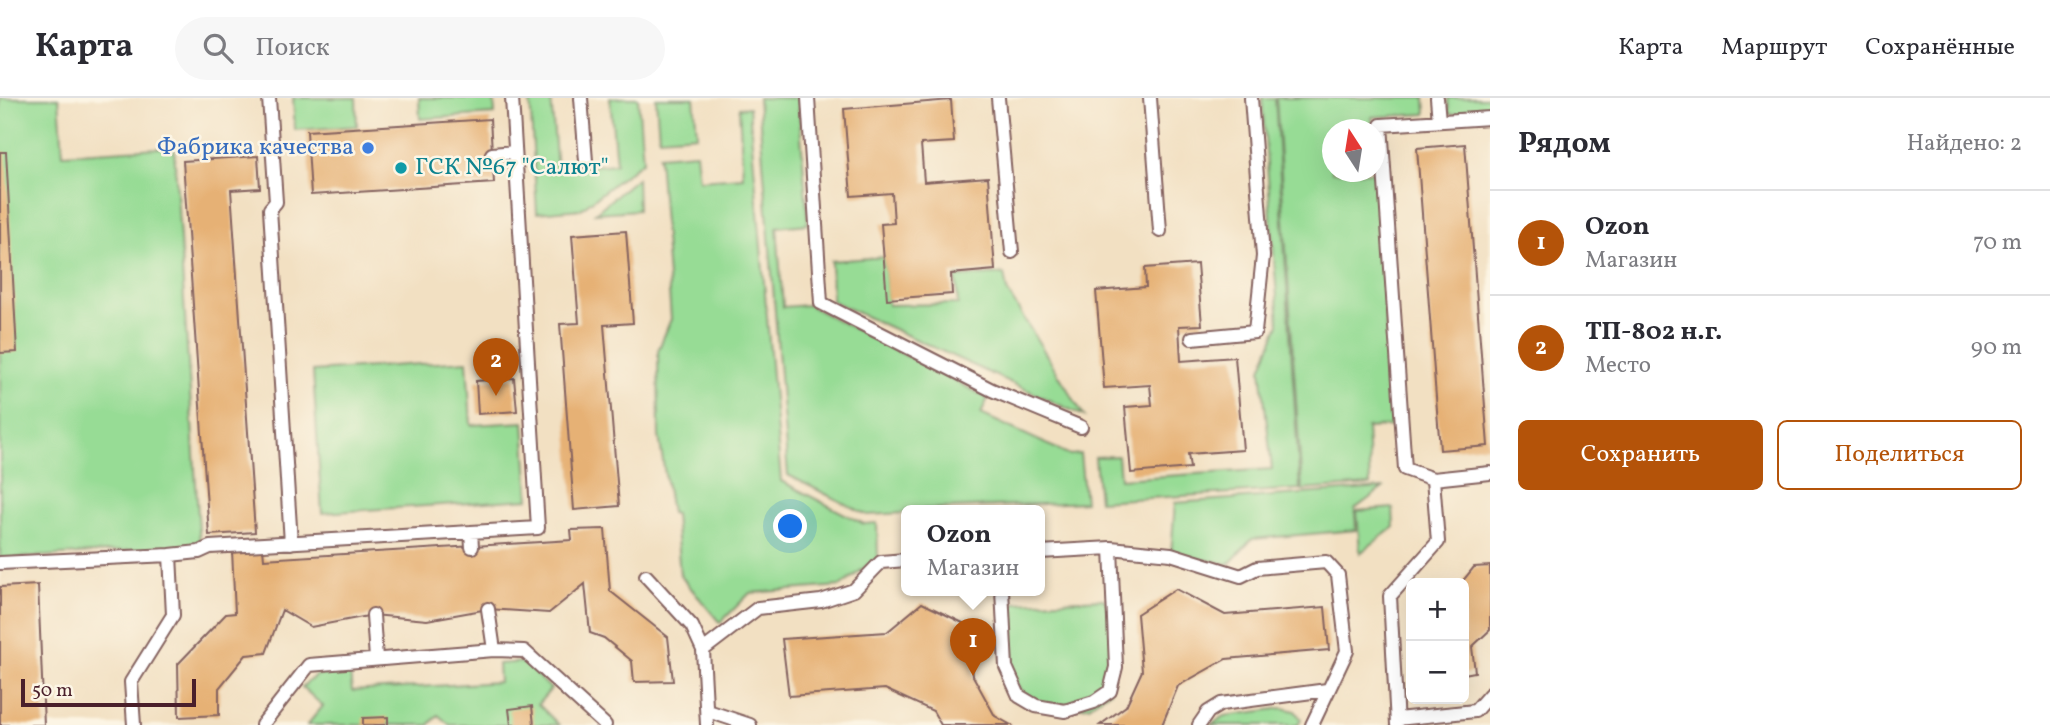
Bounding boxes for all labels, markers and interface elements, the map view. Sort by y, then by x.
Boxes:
search box [175,17,665,80]
text: Карта [35,25,133,71]
icon: search [199,29,237,67]
text: Поиск [255,30,330,66]
text: Карта [1618,31,1683,65]
text: Маршрут [1721,31,1827,65]
text: Сохранённые [1865,31,2015,65]
north arrow [1322,119,1385,182]
text: Рядом [1518,123,1611,165]
text: Найдено: 2 [1907,128,2022,160]
place label: Фабрика качества [157,131,354,165]
marker: Фабрика качества [360,140,376,156]
place label: ГСК №67 "Салют" [415,151,609,185]
marker: ГСК №67 "Салют" [393,160,409,176]
text: Ozon [1585,209,1650,245]
text: 1 [1536,227,1546,259]
text: 70 m [1973,227,2022,259]
text: Магазин [1585,245,1677,277]
text: ТП-802 н.г. [1585,314,1722,350]
text: 2 [1535,332,1547,364]
text: 90 m [1971,332,2022,364]
pin: 2 [473,338,519,396]
text: Место [1585,350,1651,382]
button: Сохранить [1518,420,1763,490]
button: Поделиться [1777,420,2022,490]
popup [901,505,1045,596]
your location [773,509,807,543]
text: Ozon [927,517,991,553]
text: Магазин [927,553,1019,585]
map controls [1406,578,1469,704]
button: + [1406,578,1469,641]
pin: 1 [950,618,996,676]
button: − [1406,641,1469,704]
scale bar [21,676,196,708]
text: 50 m [32,678,73,704]

